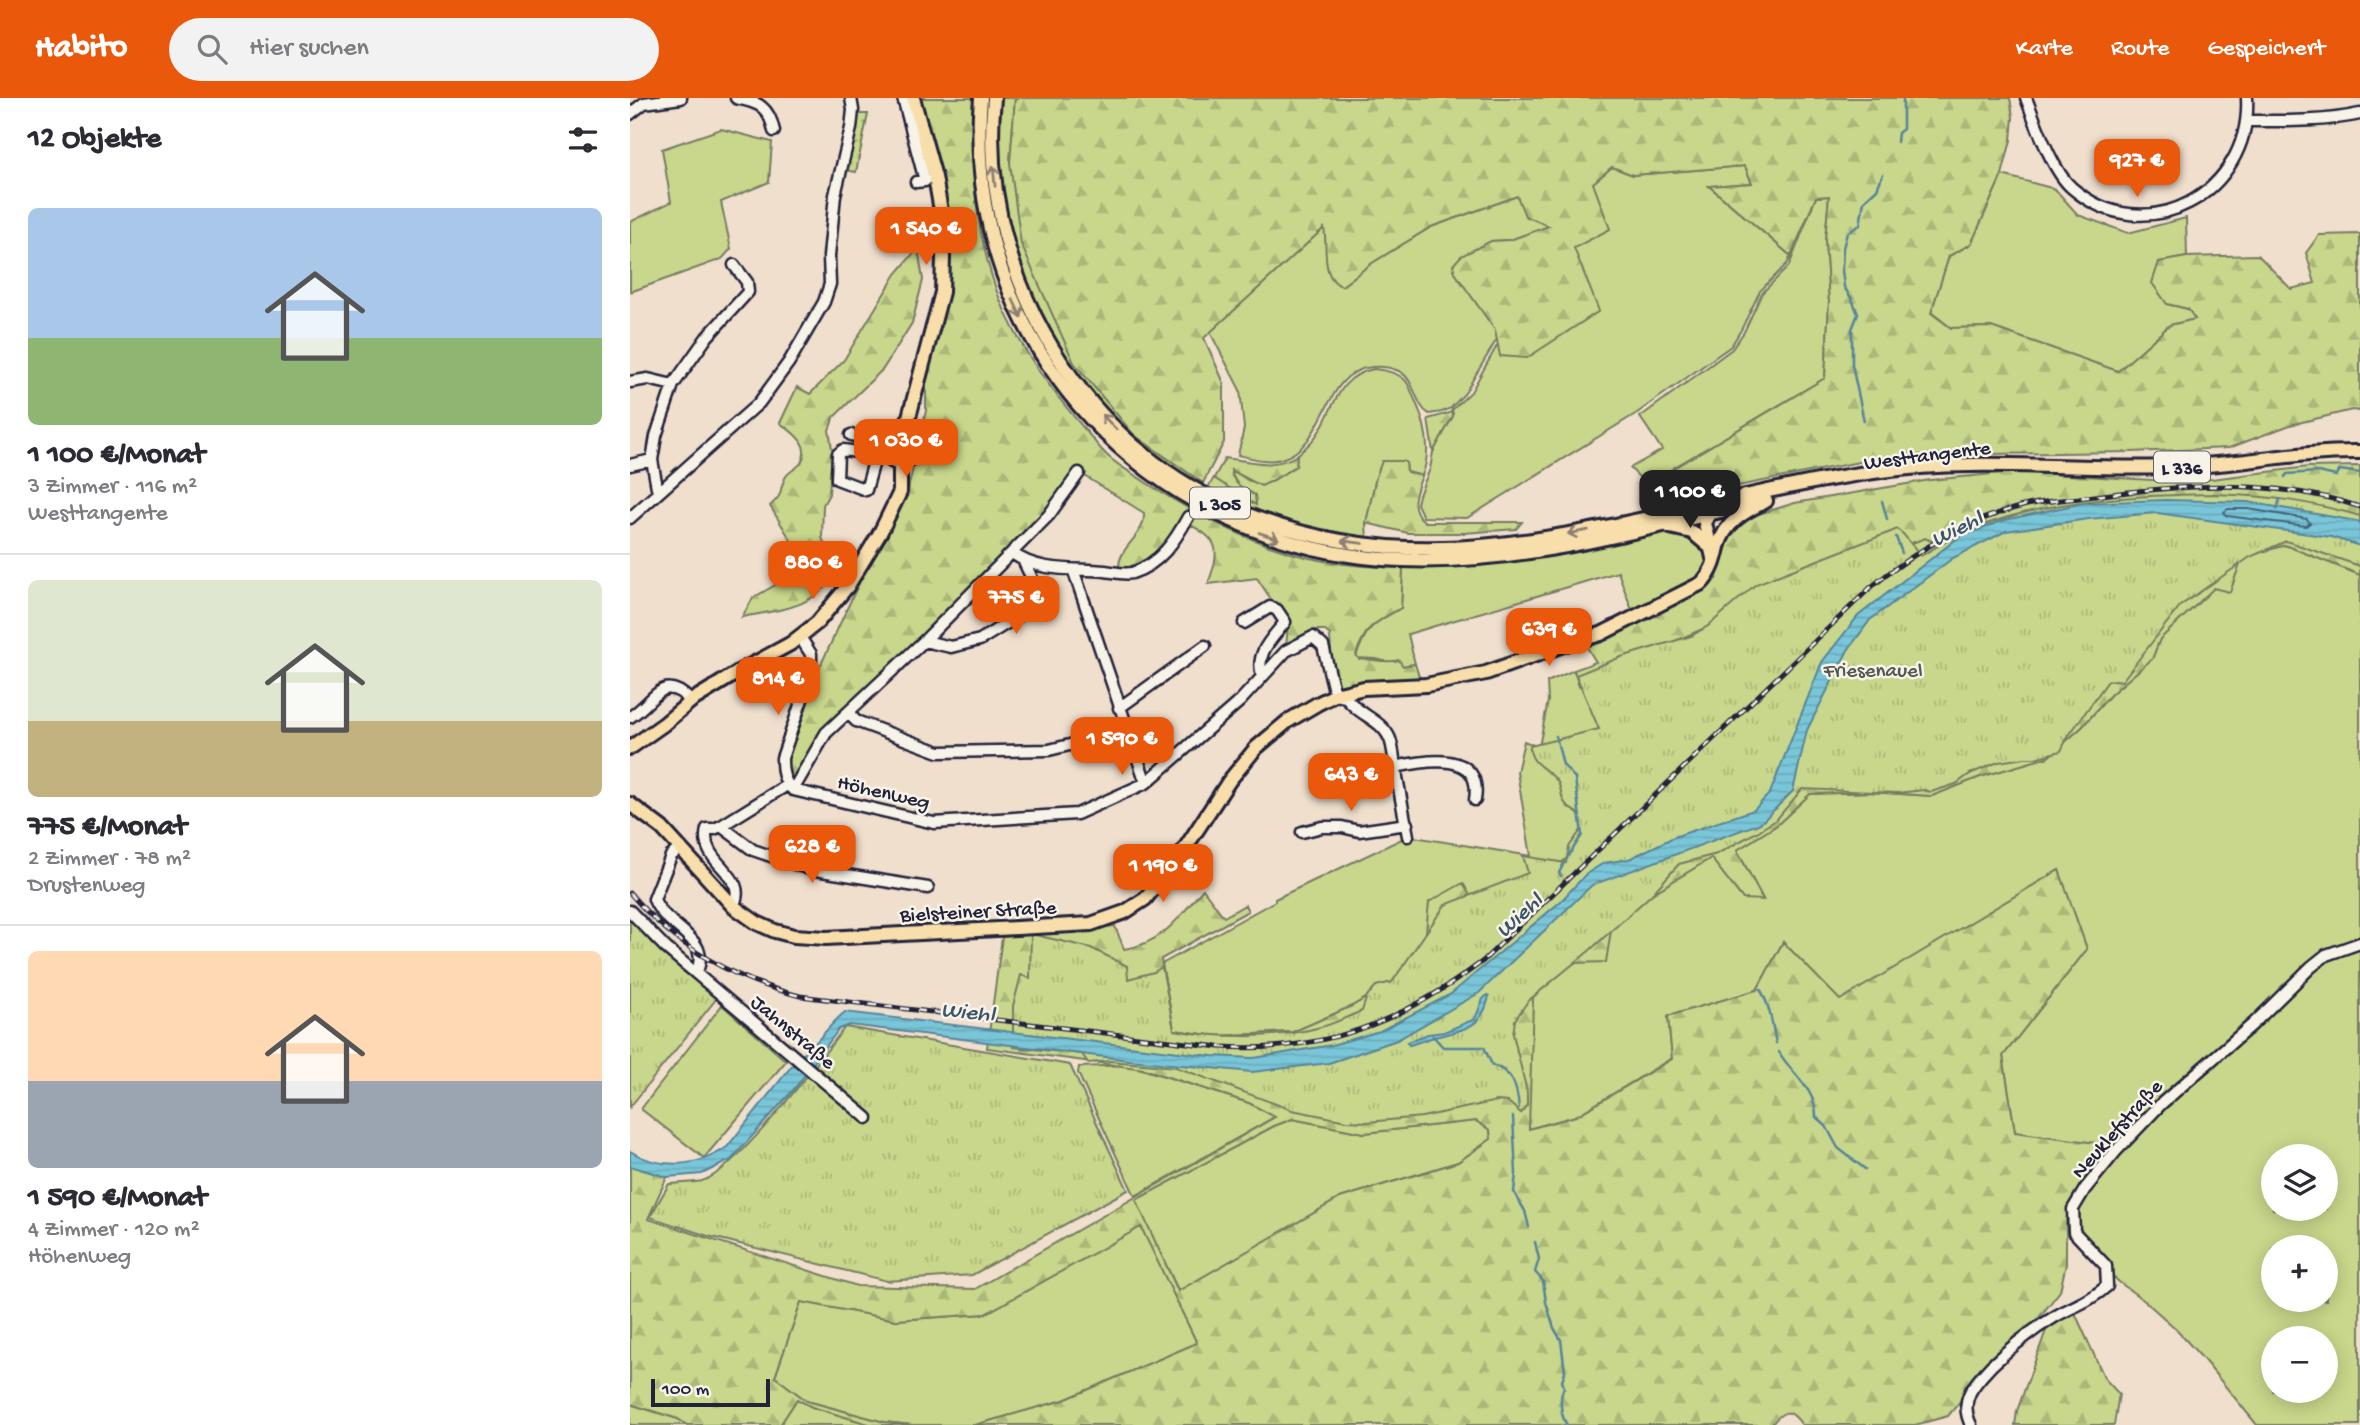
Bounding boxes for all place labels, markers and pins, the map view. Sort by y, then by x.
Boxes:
pin: 927 € [2088,140,2186,199]
pin: 1 540 € [861,208,991,267]
pin: 1 030 € [841,420,971,479]
pin: 1 100 € [1625,470,1755,530]
pin: 880 € [764,542,862,601]
pin: 775 € [967,576,1065,636]
pin: 639 € [1500,608,1598,668]
pin: 814 € [729,658,827,717]
pin: 1 590 € [1057,718,1187,777]
pin: 643 € [1302,754,1400,813]
pin: 628 € [763,826,861,885]
pin: 1 190 € [1098,844,1228,904]

